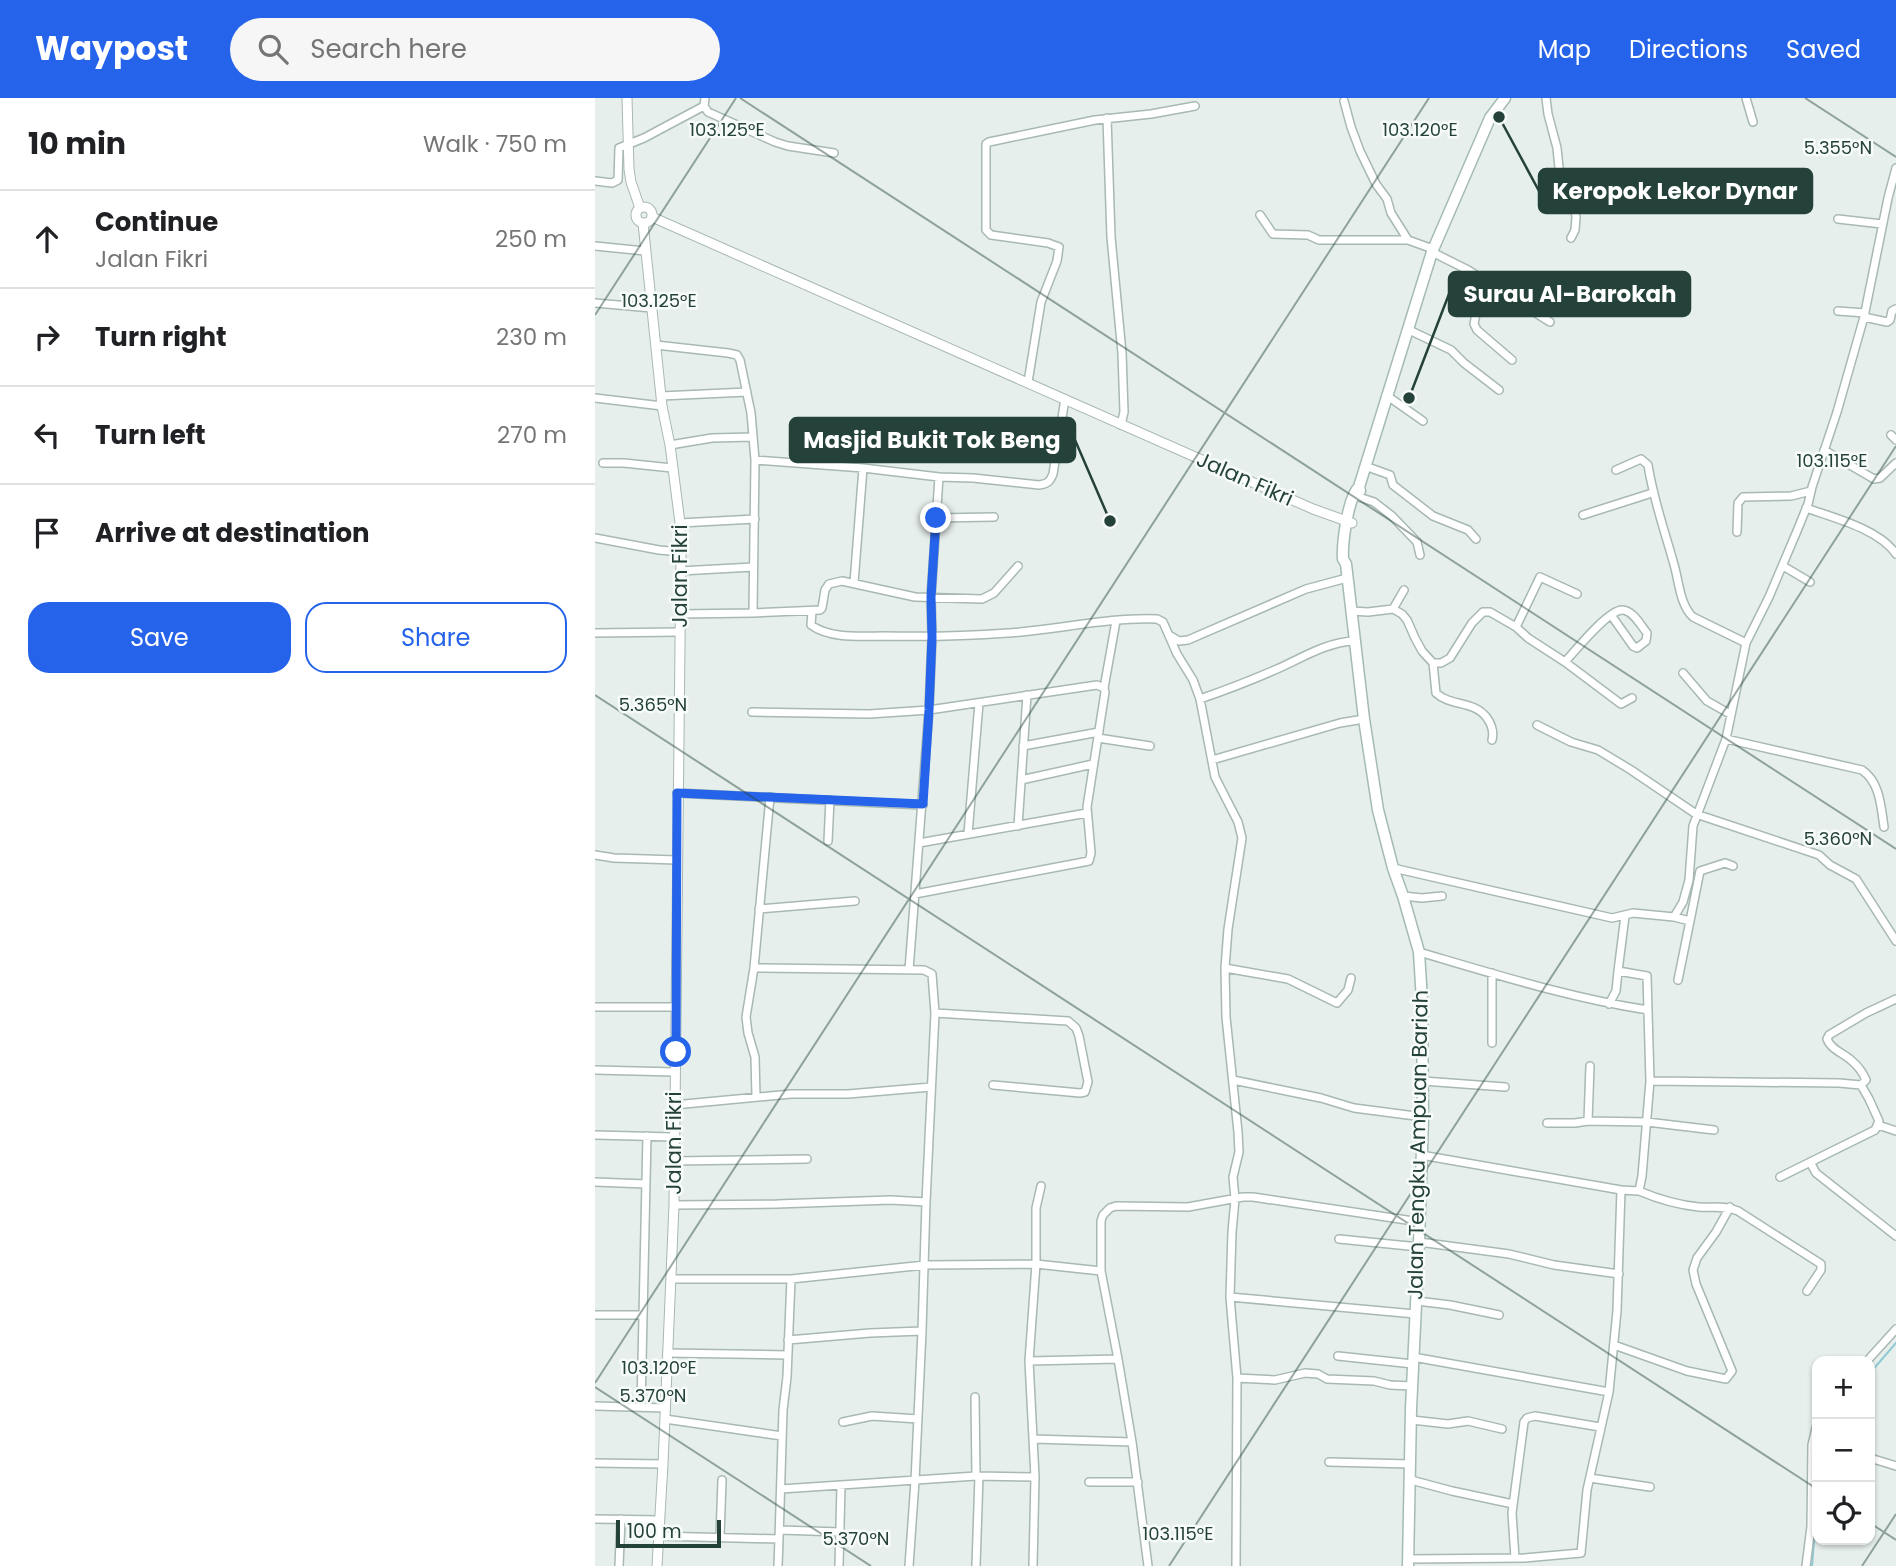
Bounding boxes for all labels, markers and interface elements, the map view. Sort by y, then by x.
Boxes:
search box [230,18,720,81]
text: Waypost [35,25,188,72]
icon: search [254,30,292,68]
text: Search here [310,31,467,67]
text: Map [1538,33,1591,66]
text: Directions [1629,33,1748,66]
text: Saved [1786,33,1861,66]
text: 103.125°E [689,117,765,142]
text: 103.120°E [1382,117,1458,142]
text: 10 min [28,122,126,165]
text: Walk · 750 m [423,128,567,160]
text: 5.355°N [1804,135,1872,160]
callout: Keropok Lekor Dynar [1539,169,1812,213]
text: Keropok Lekor Dynar [1553,175,1798,207]
text: Continue [95,204,218,240]
icon: ahead [28,220,66,258]
text: 250 m [495,223,567,255]
text: Jalan Fikri [95,243,208,275]
callout: Surau Al-Barokah [1449,272,1690,316]
text: Surau Al-Barokah [1463,278,1677,310]
text: 103.125°E [621,288,697,313]
icon: right [28,318,66,356]
text: Turn right [95,319,227,355]
text: 230 m [496,321,567,353]
icon: left [28,416,66,454]
text: Turn left [95,417,206,453]
callout: Masjid Bukit Tok Beng [790,418,1075,462]
text: 270 m [497,419,567,451]
text: Masjid Bukit Tok Beng [803,424,1061,456]
street label: Jalan Fikri [1192,444,1298,513]
text: 103.115°E [1797,448,1867,473]
route end [920,502,951,533]
icon: arrive [28,514,66,552]
text: Arrive at destination [95,515,370,551]
street label: Jalan Fikri [665,524,694,628]
button: Save [28,602,291,673]
button: Share [305,602,567,673]
text: 5.365°N [619,692,687,717]
text: 5.360°N [1804,826,1872,851]
street label: Jalan Tengku Ampuan Bariah [1400,990,1435,1300]
route start [660,1036,691,1067]
street label: Jalan Fikri [659,1091,688,1195]
text: 103.120°E [621,1355,697,1380]
map controls [1812,1356,1875,1545]
button: + [1812,1356,1875,1419]
text: 5.370°N [620,1383,686,1408]
button: − [1812,1419,1875,1482]
button: locate [1812,1482,1875,1545]
scale bar [616,1517,721,1549]
text: 100 m [627,1518,682,1545]
text: 103.115°E [1143,1521,1213,1546]
text: 5.370°N [823,1526,889,1551]

